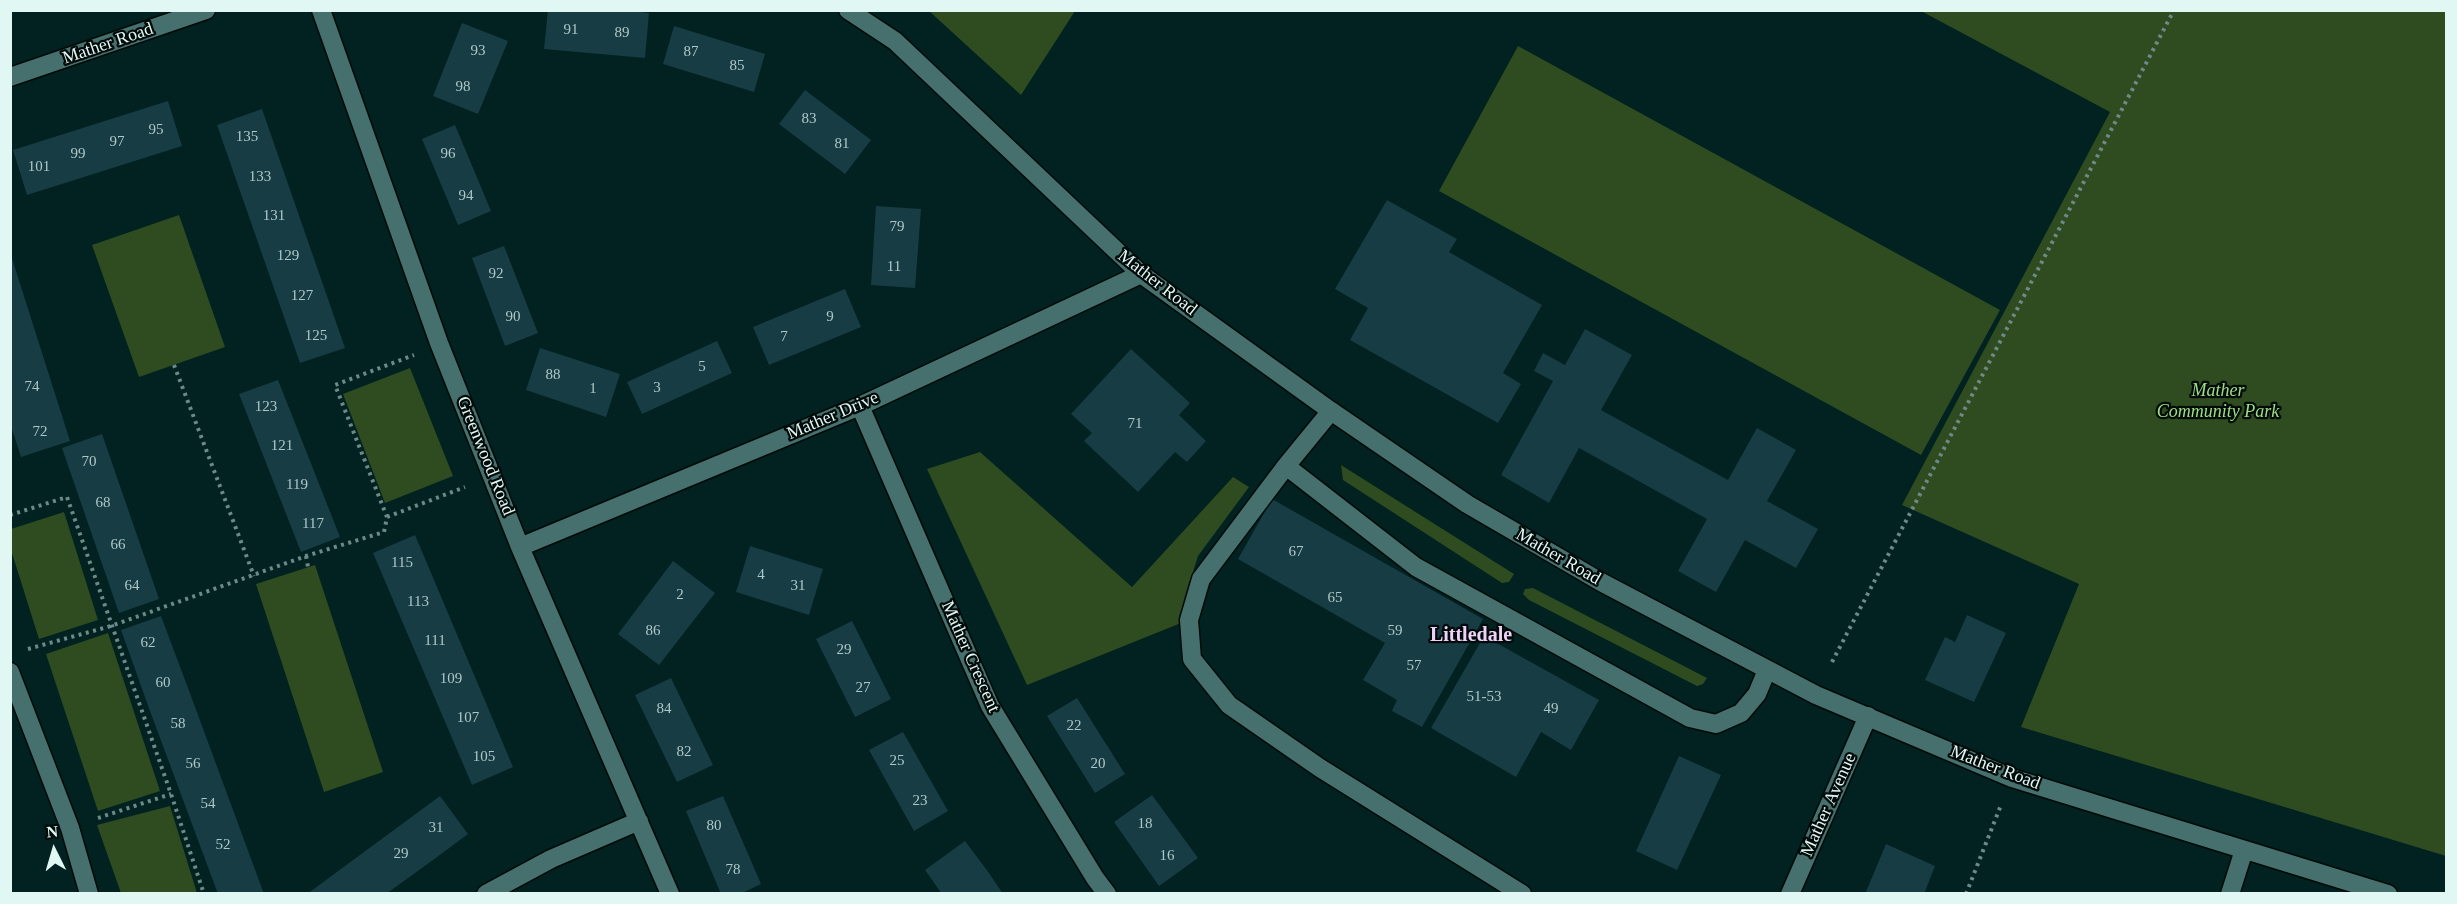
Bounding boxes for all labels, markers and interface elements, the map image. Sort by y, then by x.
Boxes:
street label: Mather Road [60,18,156,70]
house number: 91 [564,21,578,39]
house number: 89 [614,24,630,42]
house number: 93 [470,42,486,60]
house number: 87 [684,43,698,61]
house number: 85 [730,57,744,75]
house number: 98 [456,78,470,96]
house number: 83 [802,110,816,128]
house number: 95 [148,121,164,139]
house number: 135 [236,128,258,146]
house number: 97 [110,133,124,151]
house number: 81 [834,135,850,153]
house number: 99 [70,145,86,163]
house number: 96 [440,145,456,163]
house number: 101 [28,158,50,176]
house number: 133 [249,168,271,186]
house number: 94 [458,187,474,205]
house number: 131 [263,207,285,225]
house number: 79 [890,218,904,236]
street label: Mather Road [1113,245,1201,321]
house number: 129 [277,247,299,265]
house number: 11 [887,258,901,276]
house number: 92 [488,265,504,283]
house number: 127 [291,287,313,305]
house number: 90 [506,308,520,326]
house number: 9 [826,308,834,326]
house number: 125 [305,327,327,345]
house number: 7 [780,328,788,346]
house number: 5 [698,358,706,376]
house number: 88 [546,366,560,384]
house number: 74 [24,378,40,396]
house number: 3 [653,379,661,397]
house number: 1 [589,380,597,398]
park label: Mather Community Park [2157,380,2279,422]
street label: Mather Drive [784,387,882,445]
street label: Greenwood Road [451,393,519,519]
house number: 123 [255,398,277,416]
house number: 71 [1128,415,1142,433]
house number: 72 [32,423,48,441]
house number: 121 [271,437,293,455]
house number: 70 [82,453,97,471]
house number: 119 [286,476,308,494]
house number: 68 [96,494,110,512]
house number: 117 [302,515,324,533]
street label: Mather Road [1512,524,1604,590]
house number: 66 [110,536,126,554]
house number: 67 [1288,543,1304,561]
house number: 115 [391,554,413,572]
house number: 4 [757,566,765,584]
house number: 64 [124,577,140,595]
house number: 31 [790,577,806,595]
house number: 2 [676,586,684,604]
house number: 65 [1328,589,1342,607]
house number: 113 [407,593,429,611]
street label: Mather Crescent [936,598,1004,716]
house number: 86 [646,622,660,640]
house number: 59 [1388,622,1402,640]
district label: Littledale [1430,624,1512,648]
house number: 111 [424,632,446,650]
house number: 62 [140,634,156,652]
house number: 29 [836,641,852,659]
house number: 57 [1406,657,1422,675]
house number: 109 [440,670,462,688]
house number: 60 [156,674,170,692]
house number: 27 [856,679,870,697]
house number: 51-53 [1467,688,1501,706]
house number: 84 [656,700,672,718]
house number: 49 [1544,700,1558,718]
house number: 107 [457,709,479,727]
house number: 58 [170,715,186,733]
house number: 22 [1066,717,1082,735]
street label: Mather Road [1947,741,2043,795]
house number: 82 [676,743,692,761]
house number: 105 [473,748,495,766]
street label: Mather Avenue [1797,750,1861,860]
house number: 25 [890,752,904,770]
house number: 56 [186,755,200,773]
house number: 20 [1090,755,1106,773]
house number: 23 [912,792,928,810]
house number: 54 [200,795,216,813]
house number: 18 [1138,815,1152,833]
house number: 80 [706,817,722,835]
house number: 31 [428,819,444,837]
north arrow [24,820,84,880]
text: N [46,823,59,841]
house number: 52 [216,836,230,854]
house number: 29 [394,845,408,863]
house number: 16 [1160,847,1174,865]
house number: 78 [726,861,740,879]

